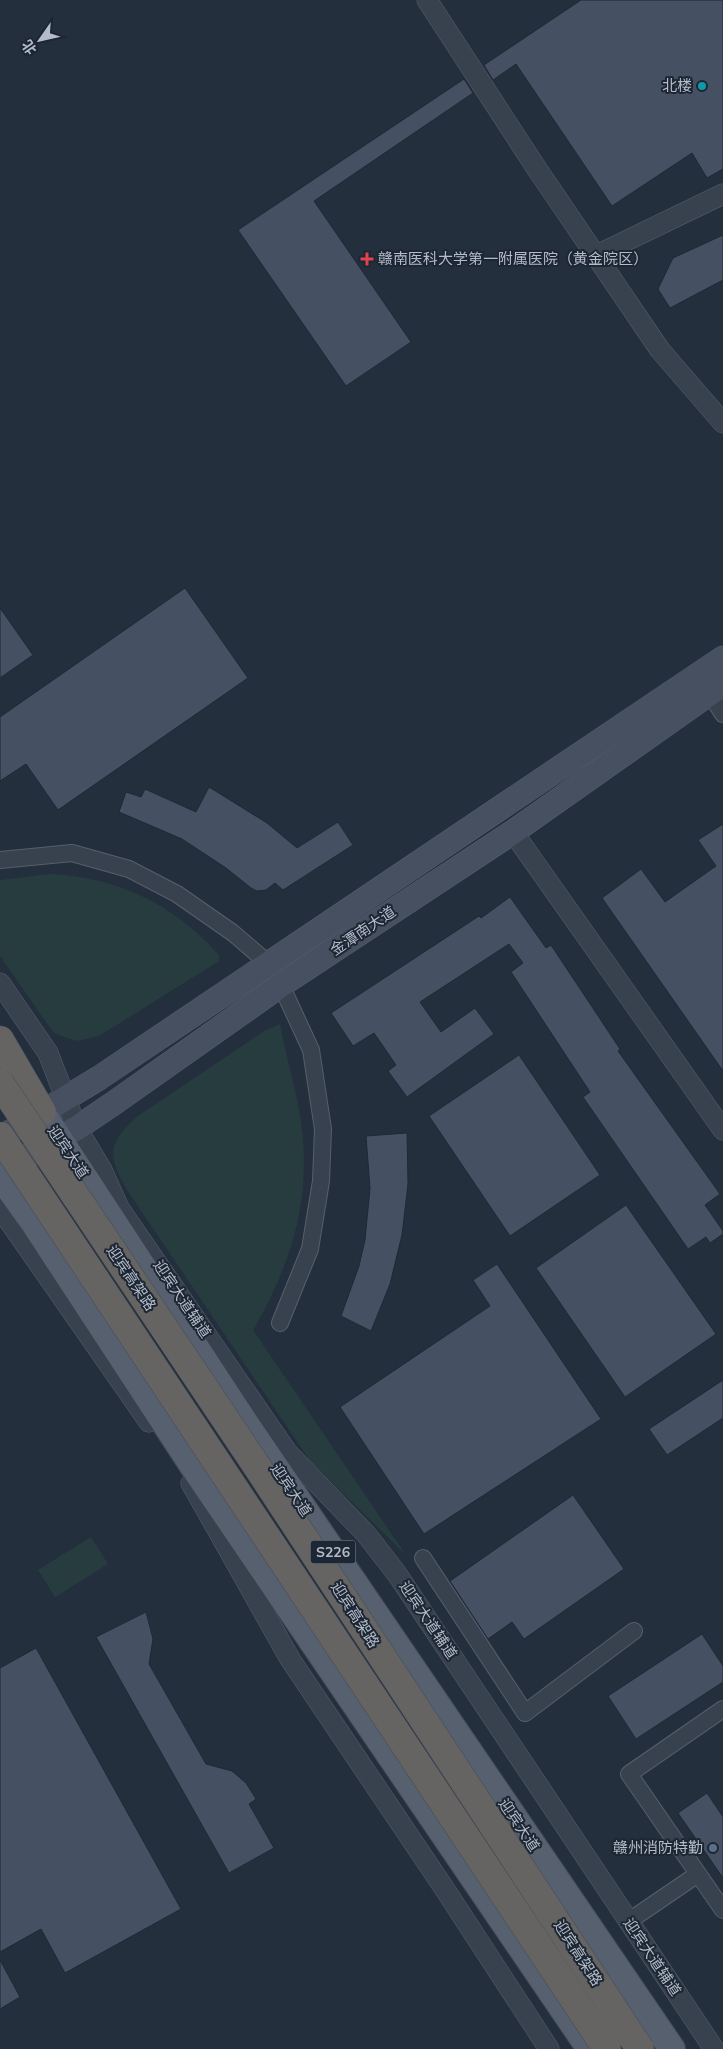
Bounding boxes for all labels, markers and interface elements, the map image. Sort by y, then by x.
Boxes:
north arrow [15,15,65,65]
text: 北 [18,36,41,58]
place label: 北楼 [662,76,692,95]
marker: 北楼 [696,80,708,92]
place label: 赣南医科大学第一附属医院（黄金院区） [378,249,648,268]
marker: 赣南医科大学第一附属医院（黄金院区） [360,252,374,266]
street label: 金潭南大道 [326,902,399,959]
street label: 迎宾大道 [44,1122,93,1182]
street label: 迎宾高架路 [103,1241,160,1314]
street label: 迎宾大道辅道 [149,1256,215,1341]
street label: 迎宾大道 [267,1460,316,1520]
road number: S226 [310,1540,356,1564]
street label: 迎宾大道辅道 [395,1577,461,1662]
street label: 迎宾高架路 [327,1578,384,1651]
street label: 迎宾大道 [495,1795,544,1855]
place label: 赣州消防特勤 [613,1838,703,1857]
marker: 赣州消防特勤 [707,1842,719,1854]
street label: 迎宾大道辅道 [619,1914,685,1999]
street label: 迎宾高架路 [550,1916,607,1989]

